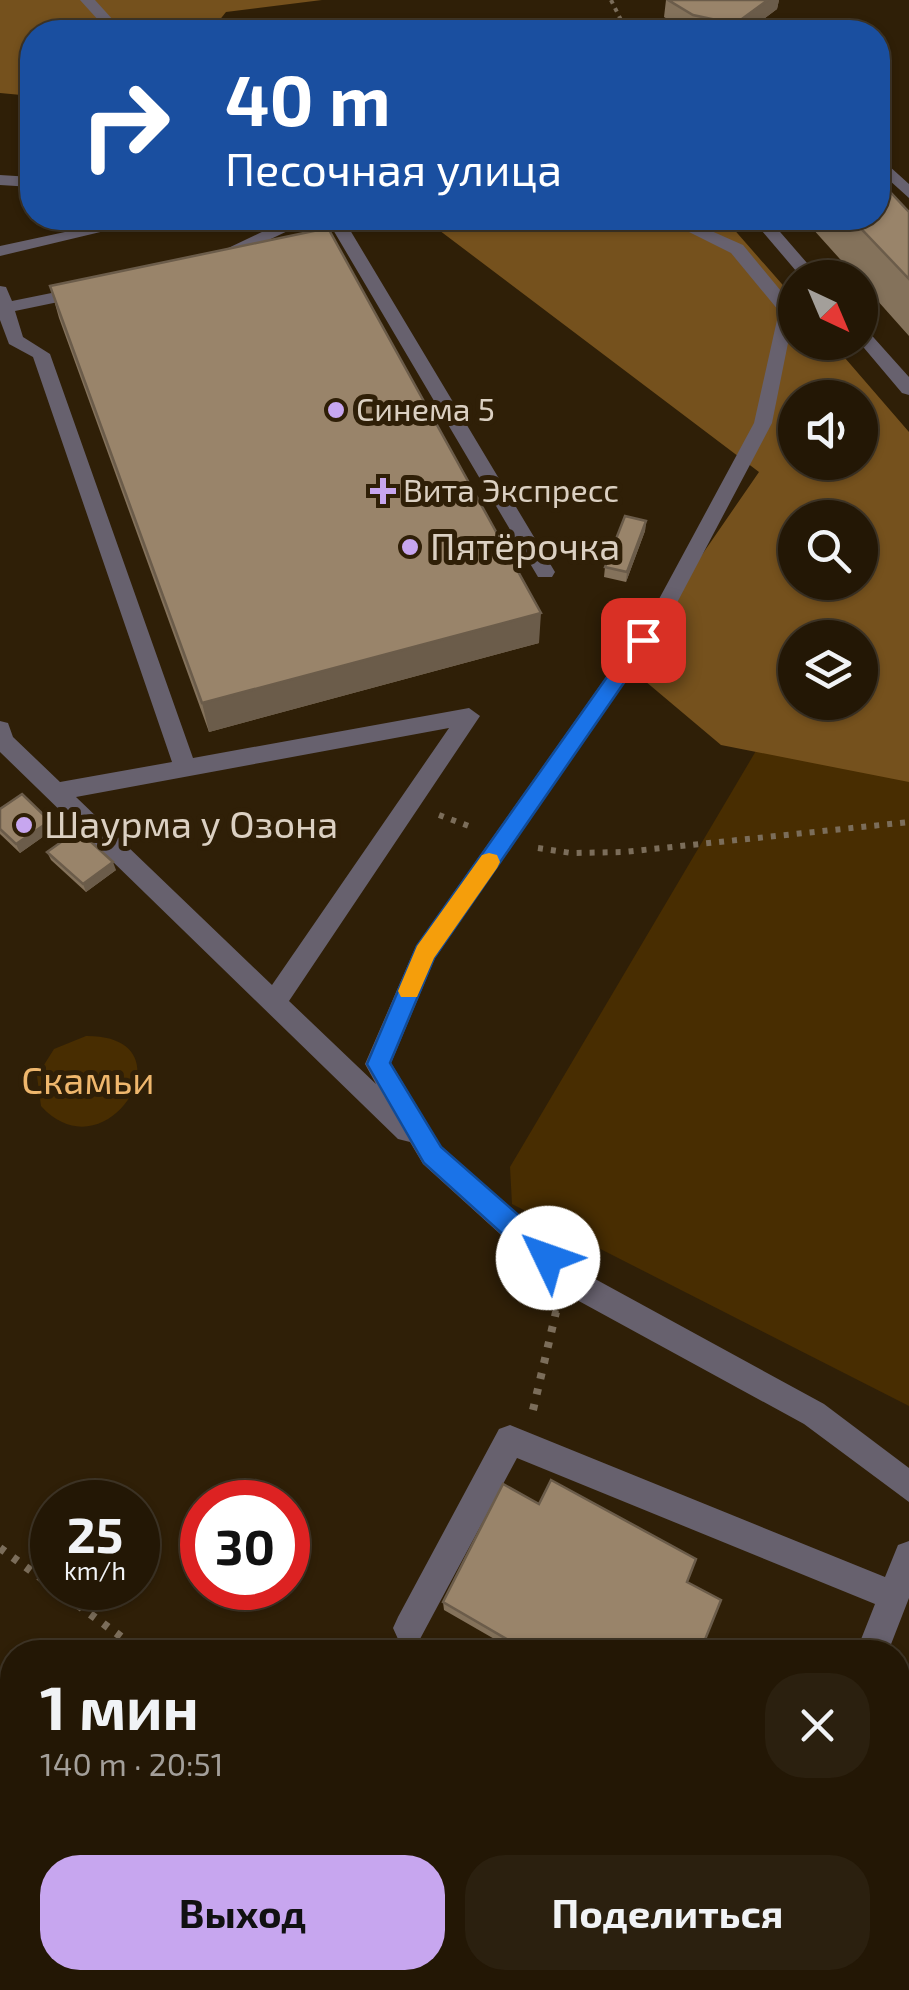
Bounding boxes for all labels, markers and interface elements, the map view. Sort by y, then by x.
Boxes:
text: 40 m [225,56,391,140]
icon: right [60,60,190,190]
text: Песочная улица [225,141,562,195]
north arrow [778,260,878,360]
map controls [778,260,878,720]
button: sound [778,380,878,480]
place label: Синема 5 [356,389,495,427]
marker: Синема 5 [325,399,347,421]
place label: Вита Экспресс [403,470,619,508]
marker: Вита Экспресс [372,480,394,502]
button: search [778,500,878,600]
place label: Пятёрочка [430,522,620,568]
marker: Пятёрочка [399,536,421,558]
pin [601,598,686,683]
icon: arrive [616,613,671,668]
button: layers [778,620,878,720]
place label: Шаурма у Озона [44,800,338,846]
marker: Шаурма у Озона [13,814,35,836]
park label: Скамьи [21,1056,155,1102]
position arrow [496,1206,600,1310]
speed limit sign: 30 [180,1480,310,1610]
text: 25 [67,1503,123,1563]
text: km/h [64,1555,126,1585]
text: 1 мин [40,1670,199,1742]
button: close [765,1673,870,1778]
text: 140 m · 20:51 [40,1744,223,1782]
button: Выход [40,1855,445,1970]
button: Поделиться [465,1855,870,1970]

